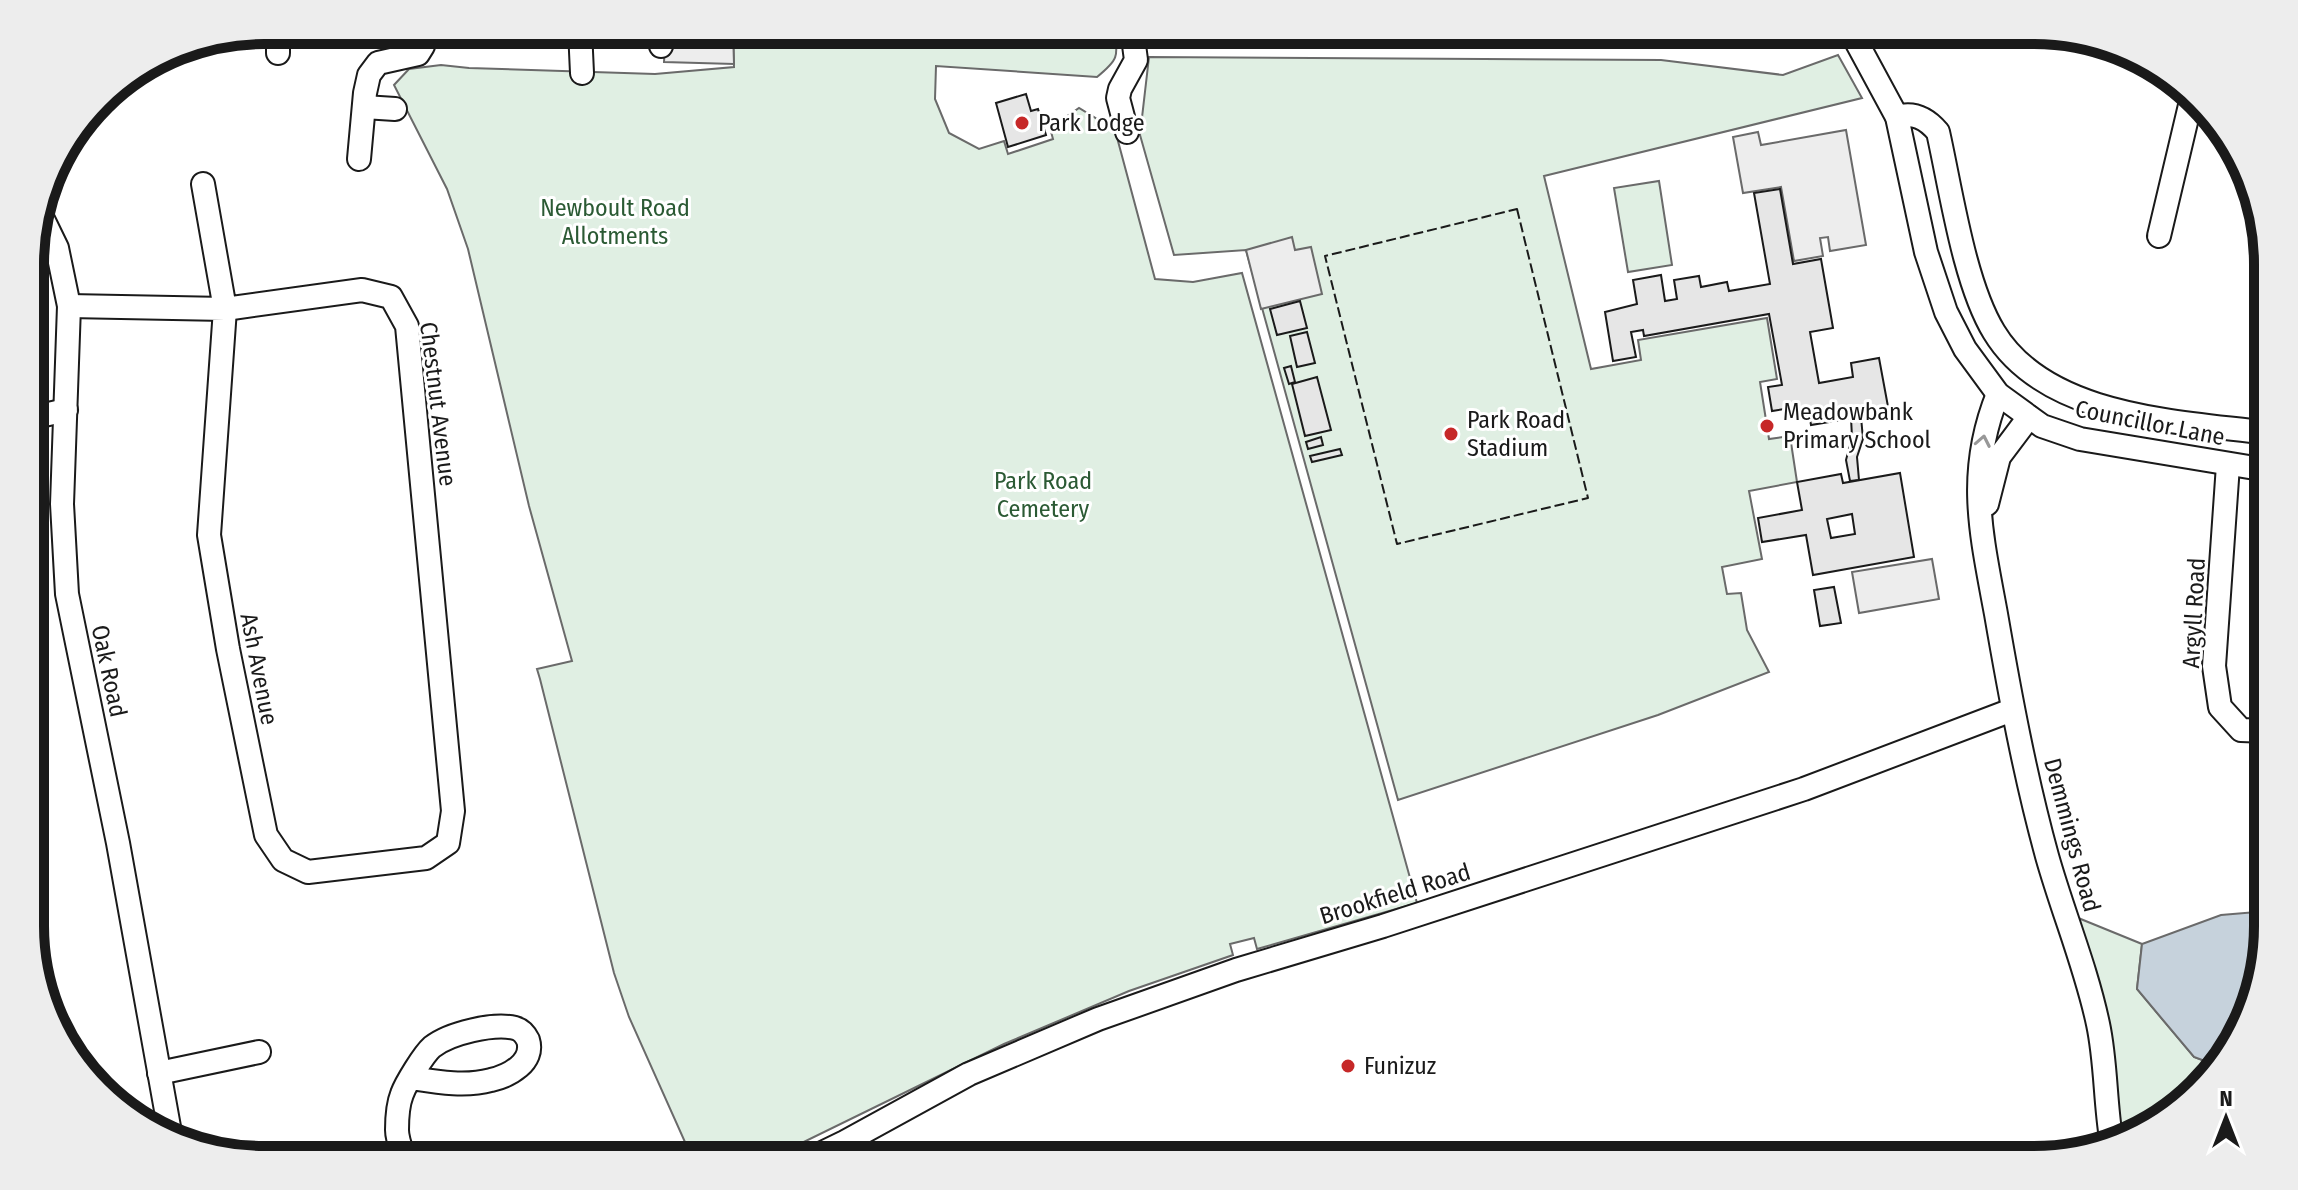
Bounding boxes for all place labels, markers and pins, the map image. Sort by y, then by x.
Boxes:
place label: Park Lodge [1038,109,1145,137]
marker: Park Lodge [1013,114,1031,132]
place label: Meadowbank Primary School [1783,398,1931,454]
place label: Park Road Stadium [1467,406,1565,462]
marker: Meadowbank Primary School [1758,417,1776,435]
marker: Park Road Stadium [1442,425,1460,443]
place label: Funizuz [1364,1052,1436,1080]
marker: Funizuz [1339,1057,1357,1075]

